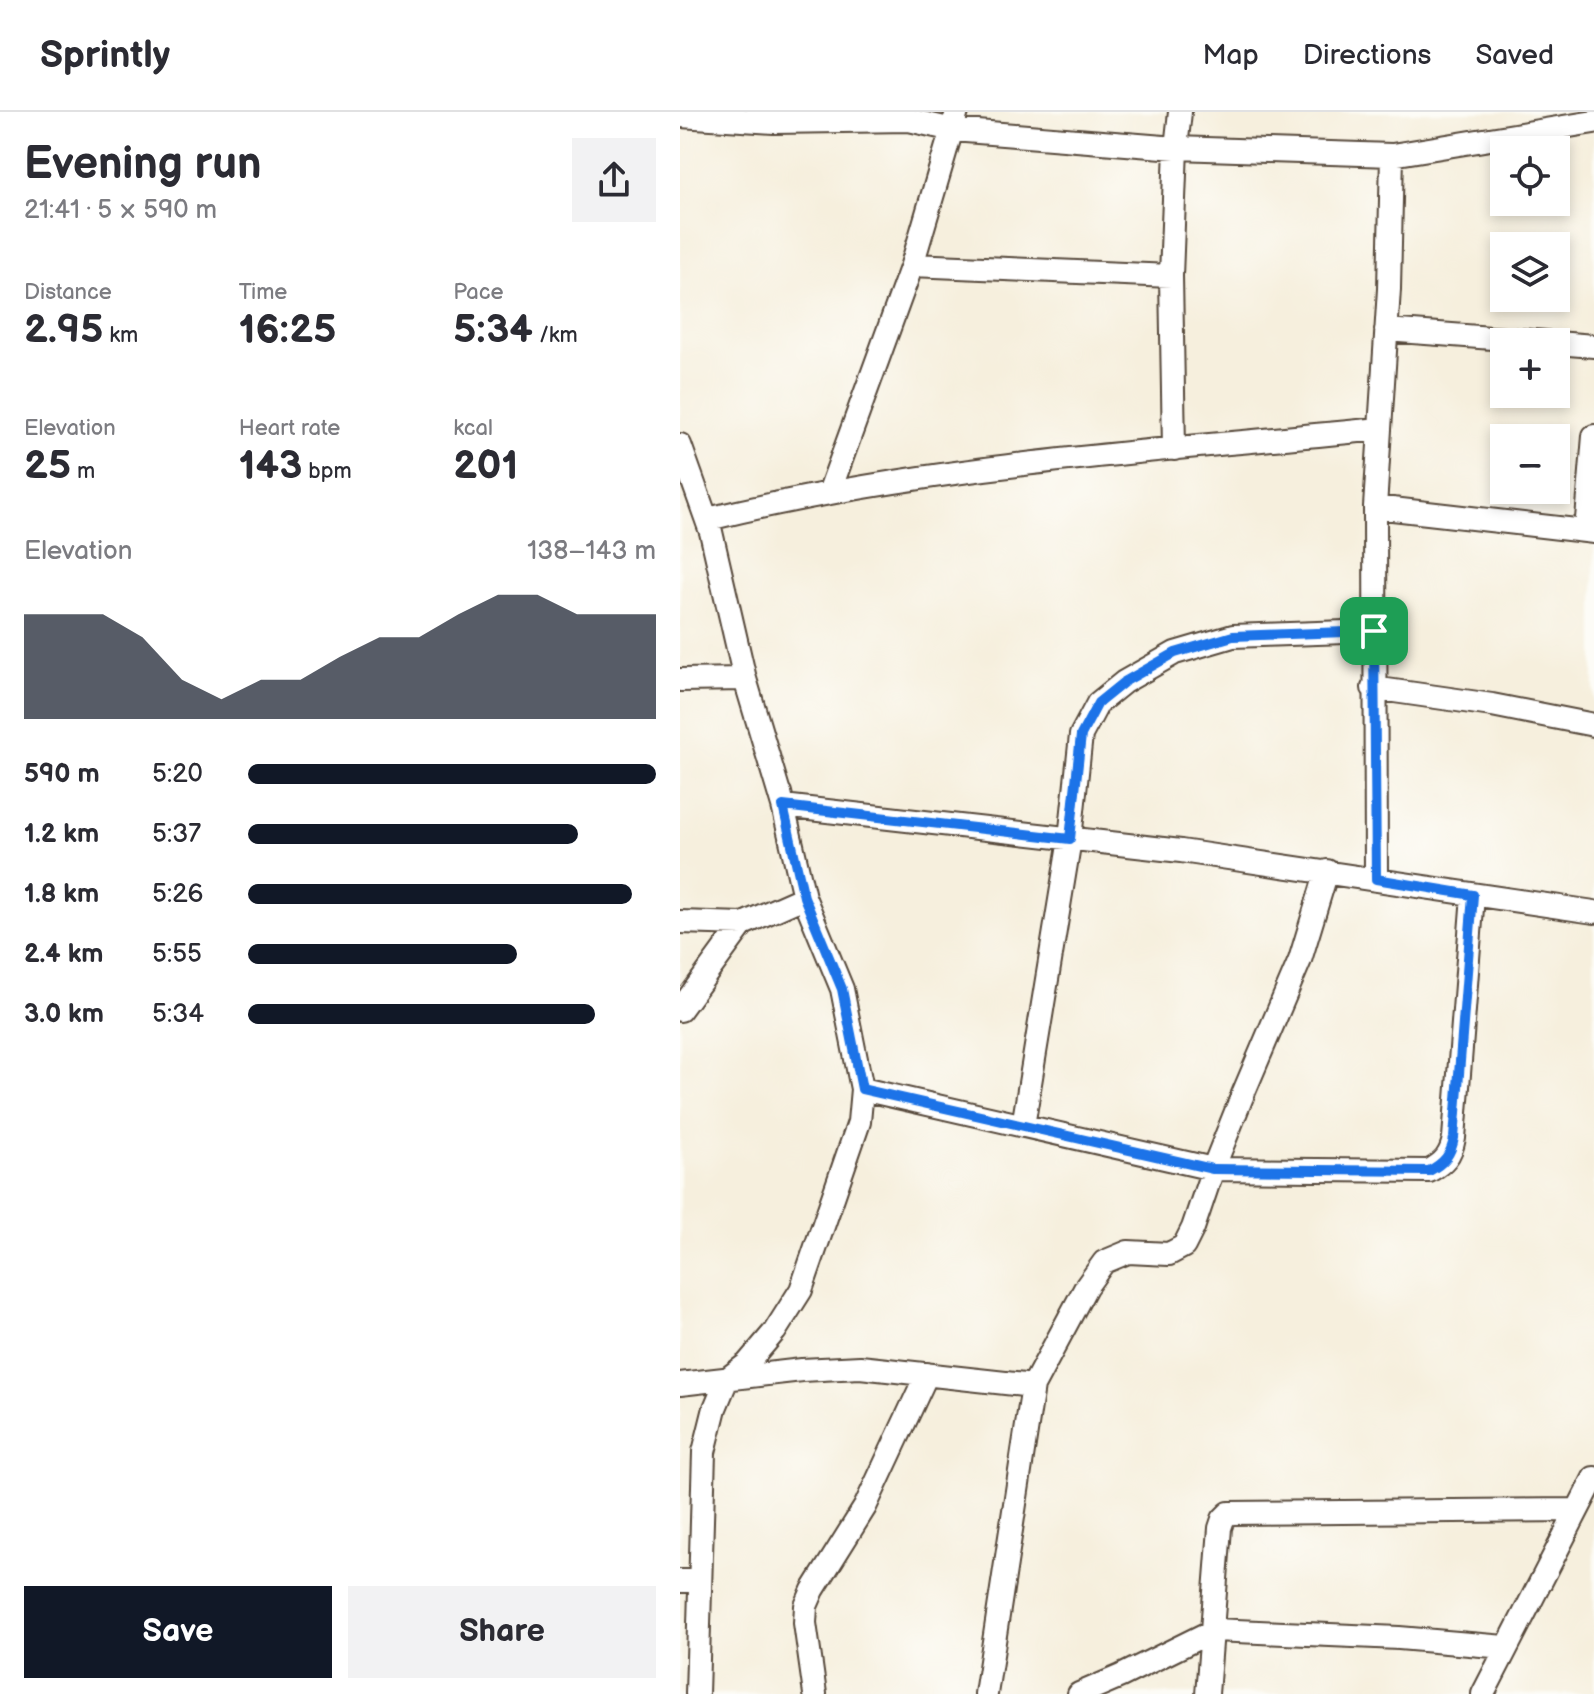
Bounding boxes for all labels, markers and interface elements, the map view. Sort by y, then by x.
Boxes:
text: Sprintly [40,33,170,78]
text: Map [1202,39,1259,72]
text: Directions [1303,39,1431,72]
text: Saved [1475,39,1554,72]
map controls [1490,136,1570,504]
button: locate [1490,136,1570,216]
text: Evening run [24,138,261,191]
button: share [572,138,656,222]
text: 21:41 · 5 × 590 m [24,195,217,226]
button: layers [1490,232,1570,312]
text: Distance [24,279,112,306]
text: Time [239,279,287,306]
text: Pace [453,279,504,306]
text: 2.95 [24,306,103,354]
text: 16:25 [239,306,336,354]
text: 5:34 [453,306,533,354]
text: km [103,322,138,349]
text: /km [533,322,578,349]
button: + [1490,328,1570,408]
text: Elevation [24,415,116,442]
text: Heart rate [239,415,340,442]
text: kcal [453,415,493,442]
button: − [1490,424,1570,504]
text: 25 [24,442,71,490]
text: 143 [239,442,302,490]
text: 201 [453,442,518,490]
text: m [71,458,95,485]
text: bpm [302,458,352,485]
text: Elevation [24,536,132,567]
text: 138–143 m [527,536,656,567]
pin [1340,597,1408,665]
icon: arrive [1352,609,1396,653]
text: 590 m [24,759,100,790]
text: 5:20 [152,759,203,790]
text: 1.2 km [24,819,99,850]
text: 5:37 [152,819,201,850]
text: 1.8 km [24,879,99,910]
text: 5:26 [152,879,203,910]
text: 2.4 km [24,939,103,970]
text: 5:55 [152,939,202,970]
text: 3.0 km [24,999,104,1030]
text: 5:34 [152,999,204,1030]
button: Save [24,1586,332,1678]
button: Share [348,1586,656,1678]

